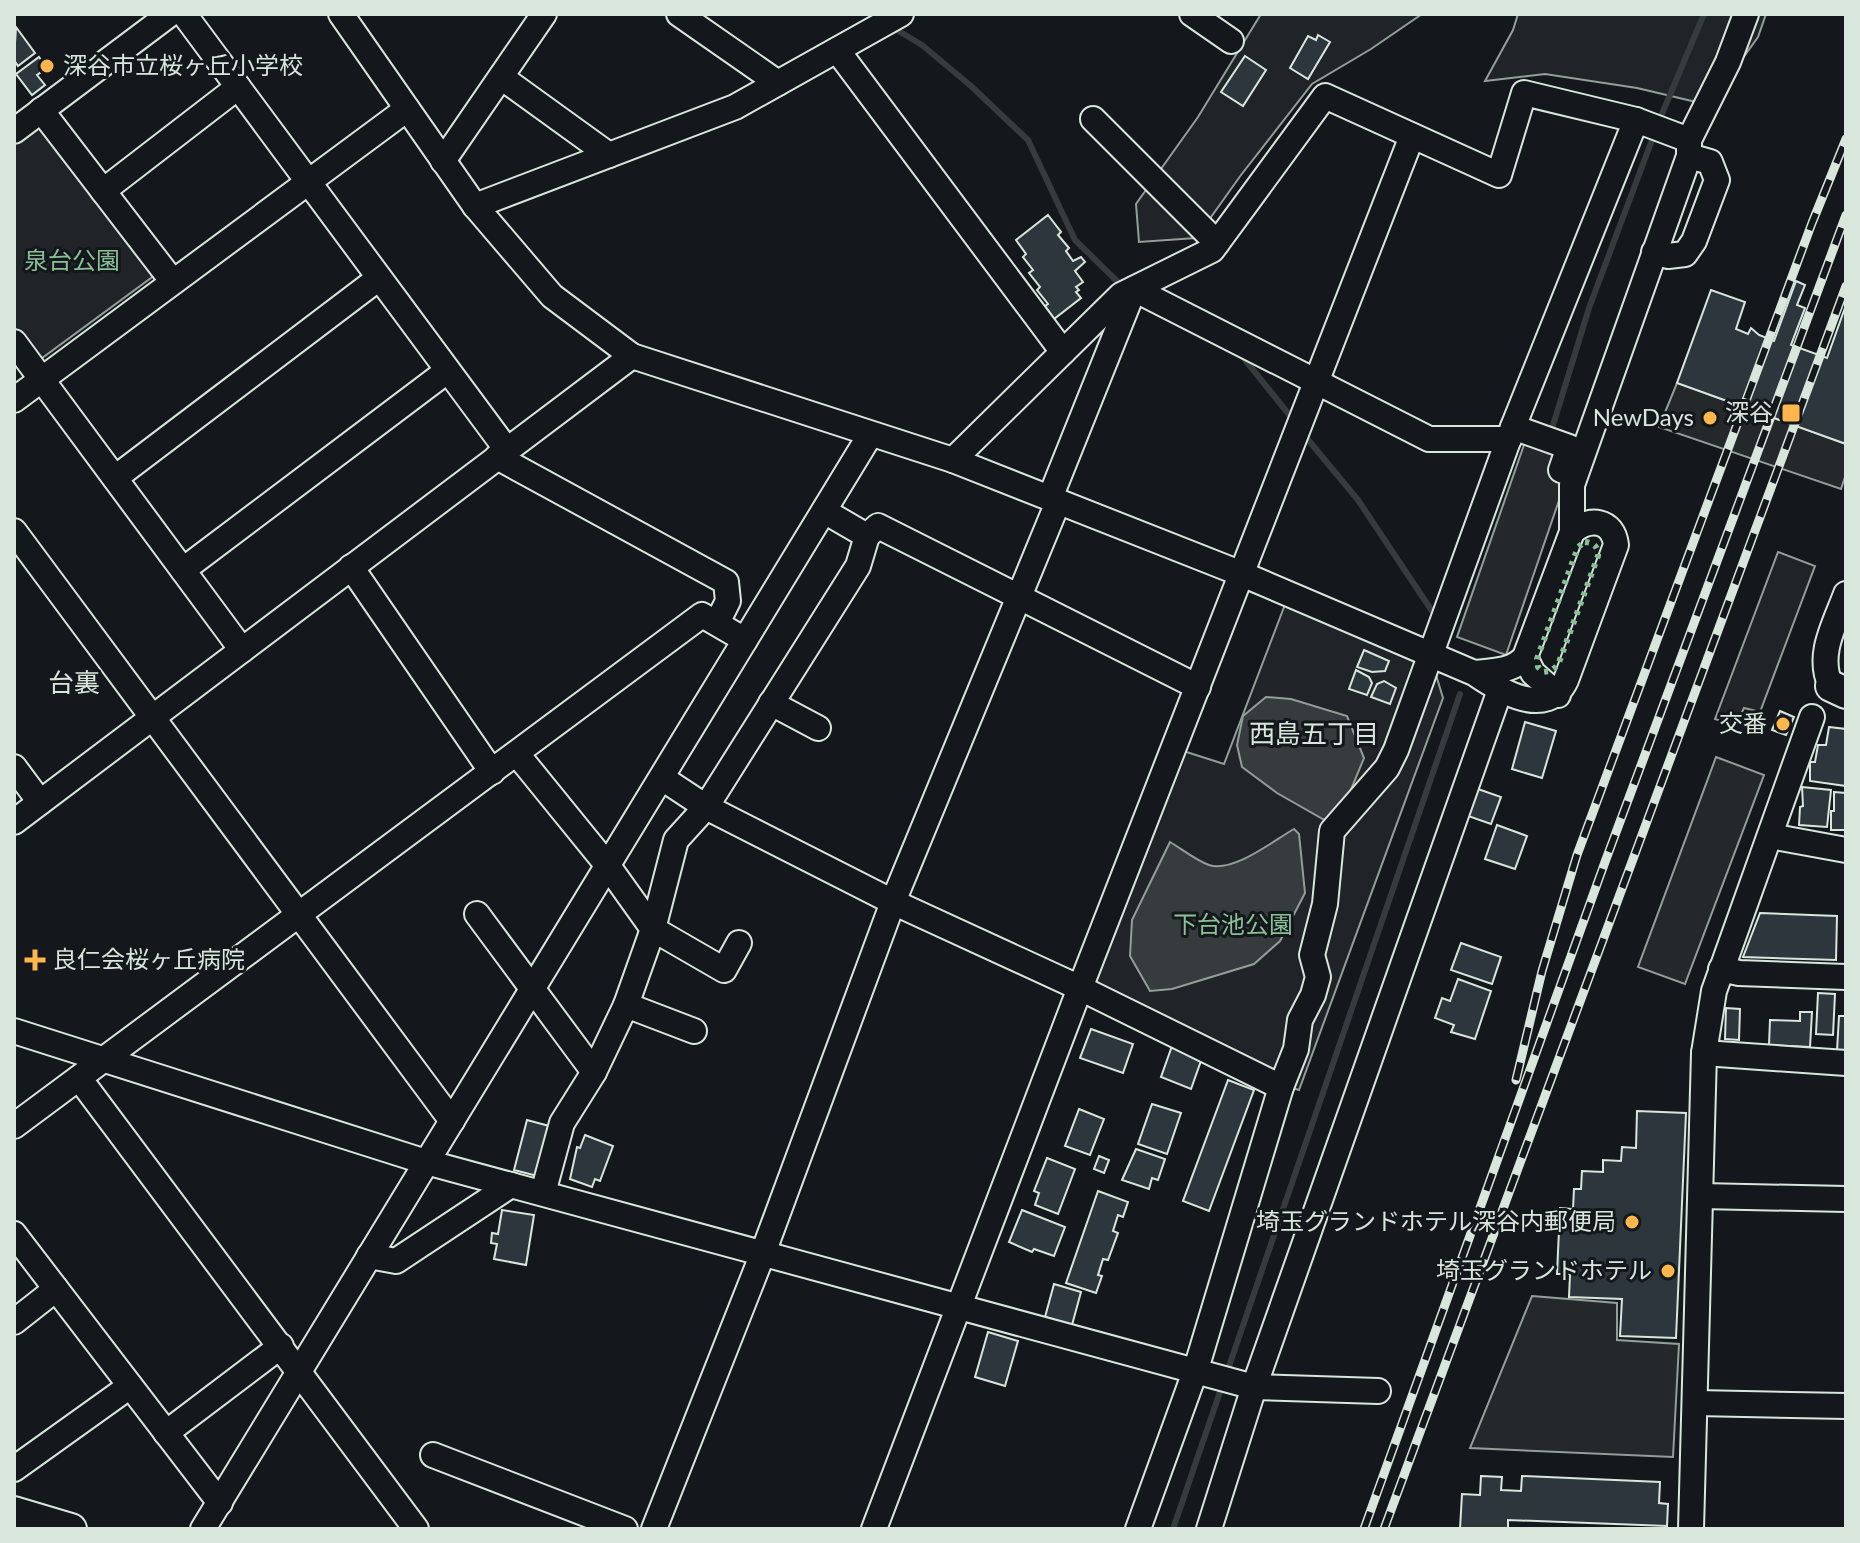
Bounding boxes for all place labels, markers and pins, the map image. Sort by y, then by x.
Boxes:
place label: 深谷市立桜ヶ丘小学校 [63,50,303,79]
marker: 深谷市立桜ヶ丘小学校 [38,57,56,75]
place label: 深谷 [1725,397,1773,426]
place label: NewDays [1593,402,1694,431]
marker: 深谷 [1780,402,1802,424]
marker: NewDays [1701,409,1719,427]
place label: 交番 [1719,708,1767,737]
marker: 交番 [1774,715,1792,733]
place label: 良仁会桜ヶ丘病院 [53,944,245,973]
marker: 良仁会桜ヶ丘病院 [24,949,46,971]
place label: 埼玉グランドホテル深谷内郵便局 [1256,1206,1616,1235]
marker: 埼玉グランドホテル深谷内郵便局 [1623,1213,1641,1231]
place label: 埼玉グランドホテル [1436,1255,1652,1284]
marker: 埼玉グランドホテル [1659,1262,1677,1280]

